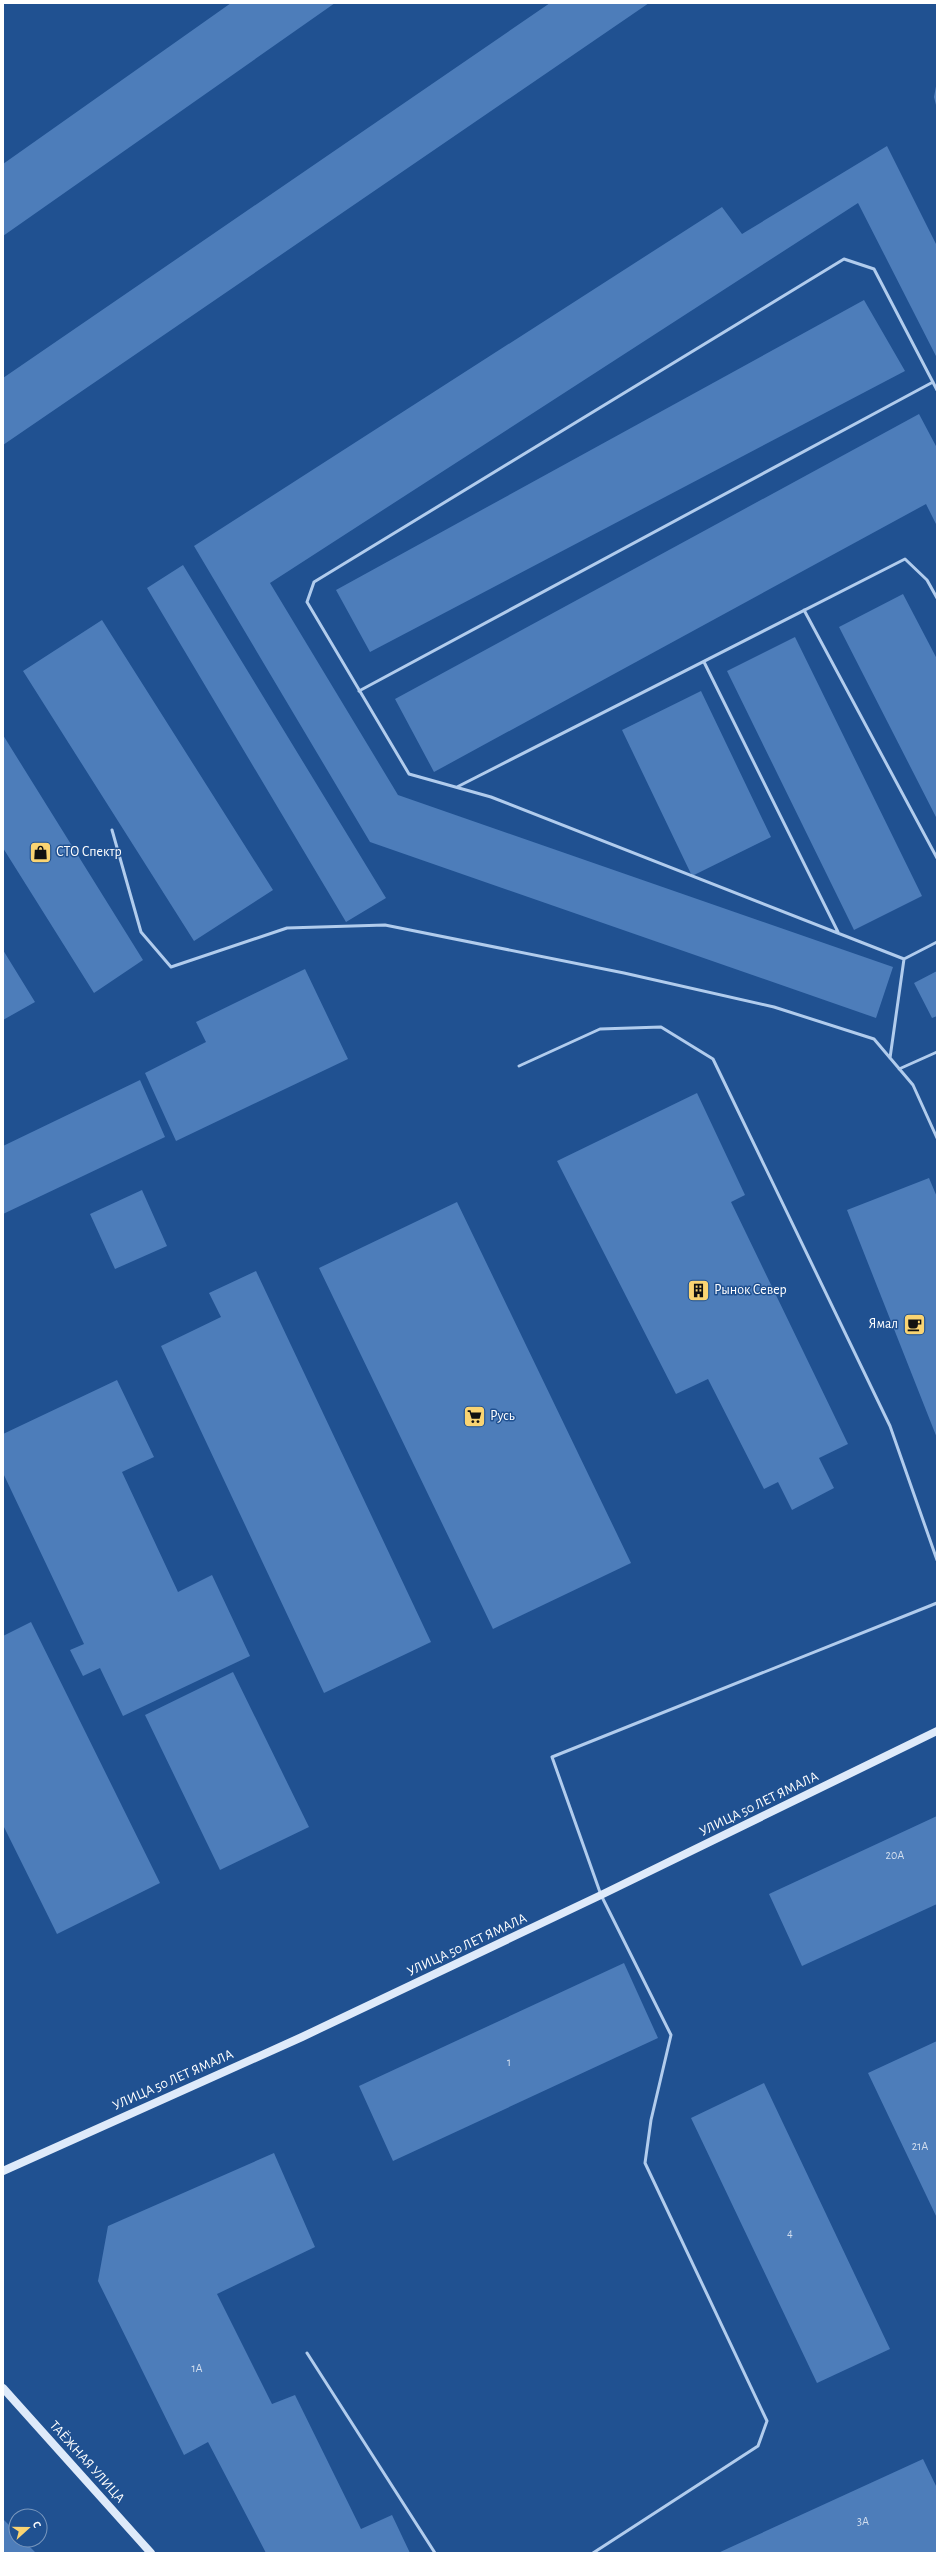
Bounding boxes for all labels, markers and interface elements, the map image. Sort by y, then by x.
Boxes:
shop icon: СТО Спектр [27,839,53,865]
place label: СТО Спектр [56,845,122,859]
building icon: Рынок Север [686,1277,712,1303]
place label: Рынок Север [714,1283,787,1297]
cafe icon: Ямал [901,1311,927,1337]
place label: Ямал [869,1317,898,1331]
supermarket icon: Русь [462,1403,488,1429]
place label: Русь [490,1409,515,1423]
street label: УЛИЦА 50 ЛЕТ ЯМАЛА [697,1769,821,1839]
house number: 20А [886,1849,904,1861]
street label: УЛИЦА 50 ЛЕТ ЯМАЛА [405,1911,529,1979]
street label: УЛИЦА 50 ЛЕТ ЯМАЛА [111,2047,235,2113]
house number: 1 [507,2056,511,2068]
house number: 21А [912,2140,928,2152]
house number: 4 [787,2227,793,2239]
house number: 1А [191,2362,203,2374]
street label: ТАЁЖНАЯ УЛИЦА [47,2417,129,2506]
north arrow [8,2508,48,2548]
house number: 3А [857,2515,869,2527]
text: С [31,2520,43,2529]

